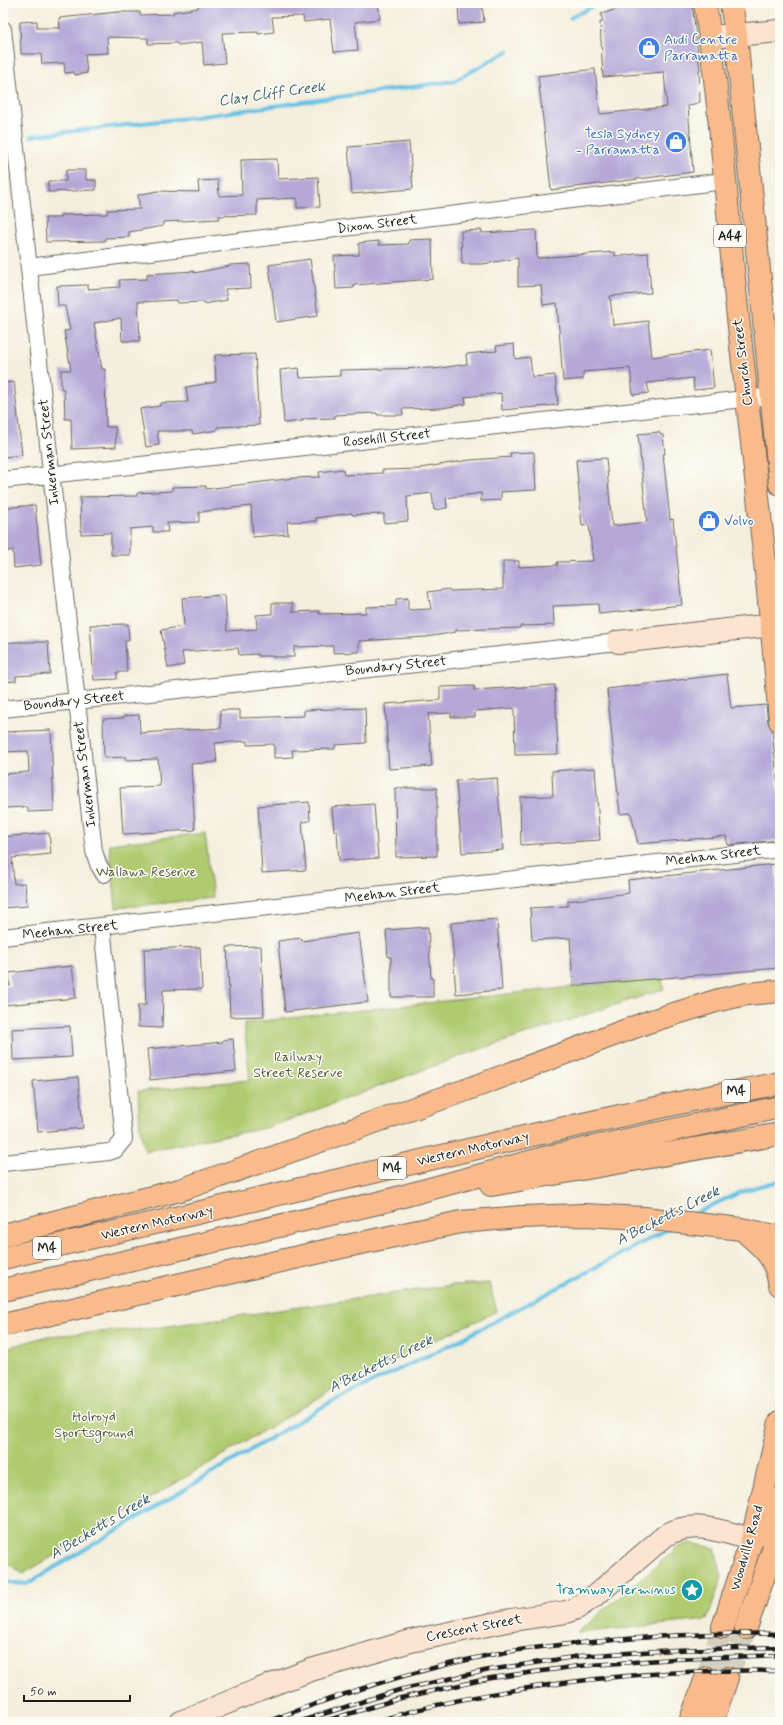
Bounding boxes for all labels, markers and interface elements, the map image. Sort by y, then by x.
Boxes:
place label: Audi Centre Parramatta [664,31,738,65]
shop icon: Audi Centre Parramatta [636,35,662,61]
water label: Clay Cliff Creek [217,77,327,111]
place label: Tesla Sydney - Parramatta [576,125,660,159]
shop icon: Tesla Sydney - Parramatta [663,129,689,155]
street label: Dixon Street [336,210,419,238]
road number: A44 [714,225,746,247]
street label: Church Street [729,316,757,407]
street label: Inkerman Street [34,397,64,506]
street label: Rosehill Street [342,424,432,452]
shop icon: Volvo [696,508,722,534]
place label: Volvo [724,512,754,530]
street label: Boundary Street [345,652,448,680]
street label: Boundary Street [23,687,126,715]
street label: Inkerman Street [69,719,100,828]
street label: Meehan Street [664,841,762,871]
park label: Wallawa Reserve [96,863,197,881]
street label: Meehan Street [343,878,441,908]
street label: Meehan Street [21,916,119,944]
park label: Railway Street Reserve [253,1048,343,1082]
road number: M4 [722,1080,750,1102]
street label: Western Motorway [415,1127,531,1171]
road number: M4 [378,1157,406,1179]
water label: A'Becketts Creek [613,1181,724,1251]
street label: Western Motorway [99,1201,215,1245]
road number: M4 [33,1237,61,1259]
water label: A'Becketts Creek [326,1330,438,1398]
park label: Holroyd Sportsground [54,1408,134,1443]
water label: A'Becketts Creek [46,1489,155,1565]
street label: Woodville Road [726,1503,768,1593]
place icon: Tramway Terminus [679,1577,705,1603]
place label: Tramway Terminus [556,1581,676,1599]
street label: Crescent Street [424,1610,524,1646]
scale bar [24,1677,130,1703]
text: 50 m [30,1684,57,1700]

